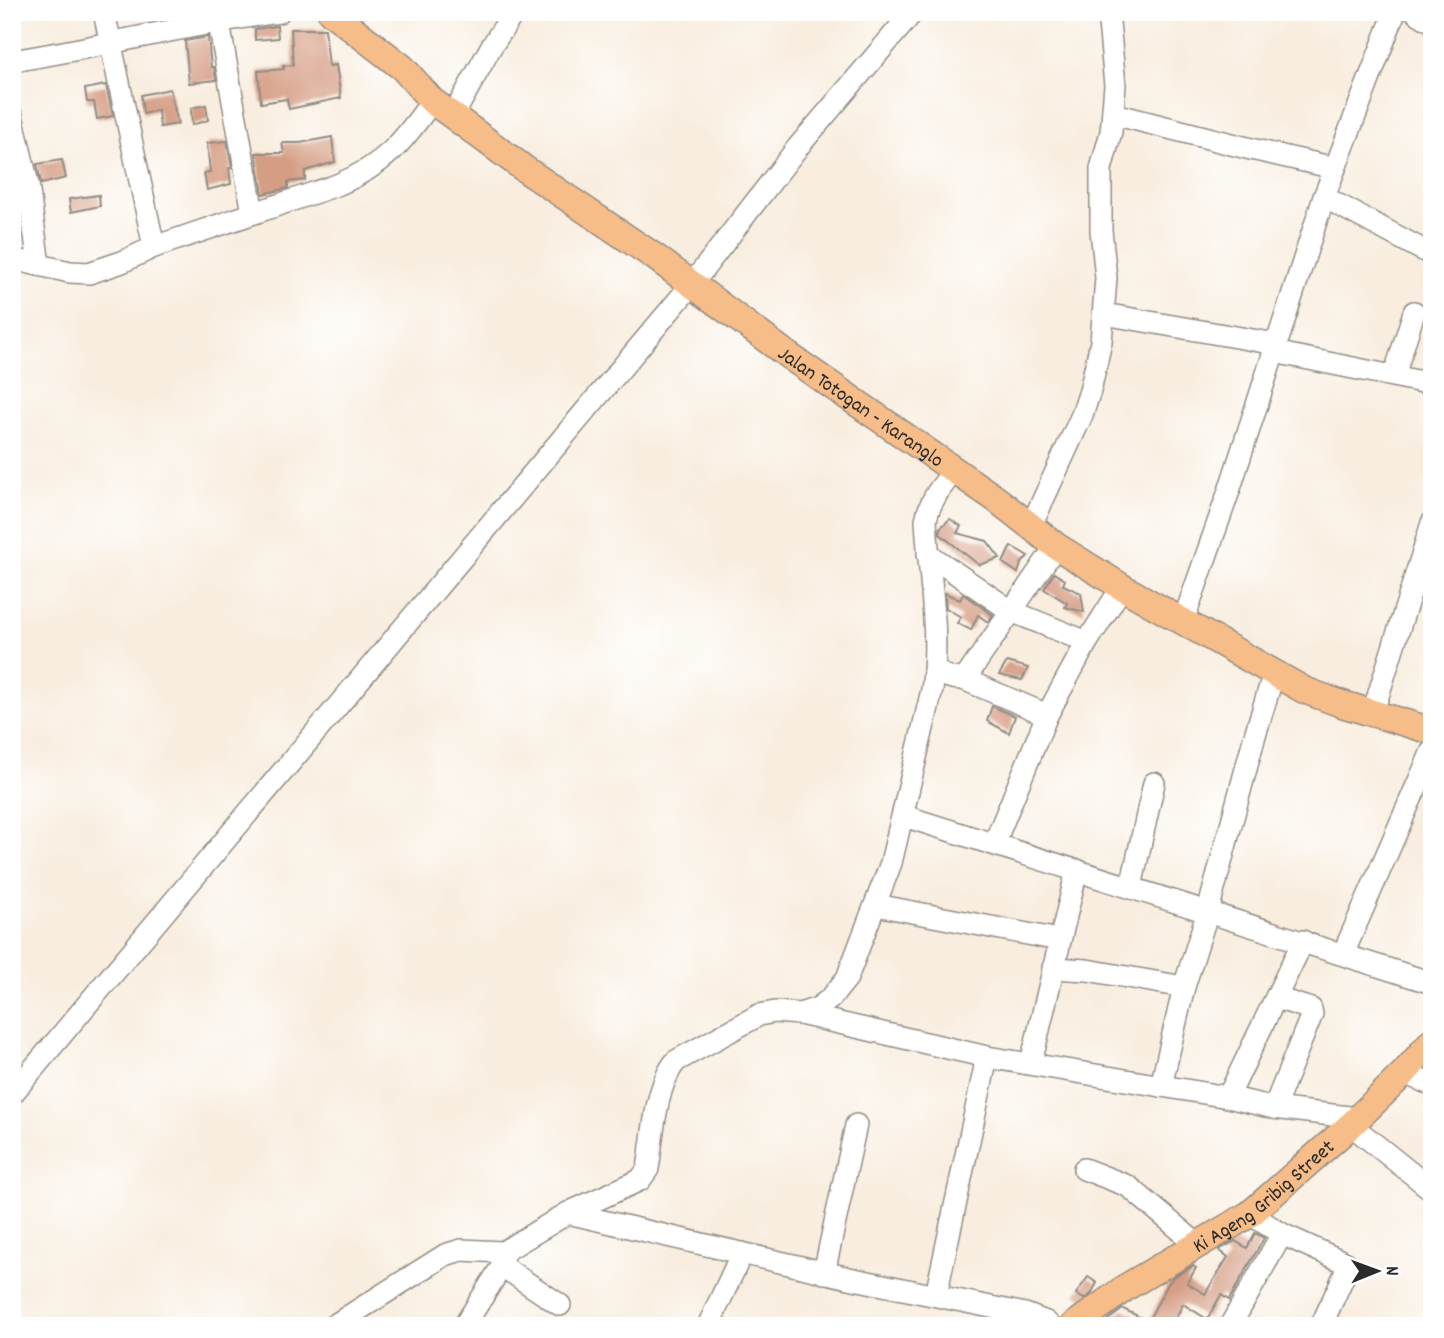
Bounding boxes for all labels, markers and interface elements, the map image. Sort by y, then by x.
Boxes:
street label: Jalan Totogan - Karanglo [770,340,949,477]
street label: Ki Ageng Gribig Street [1188,1134,1343,1262]
north arrow [1342,1236,1412,1306]
text: N [1377,1266,1404,1276]

